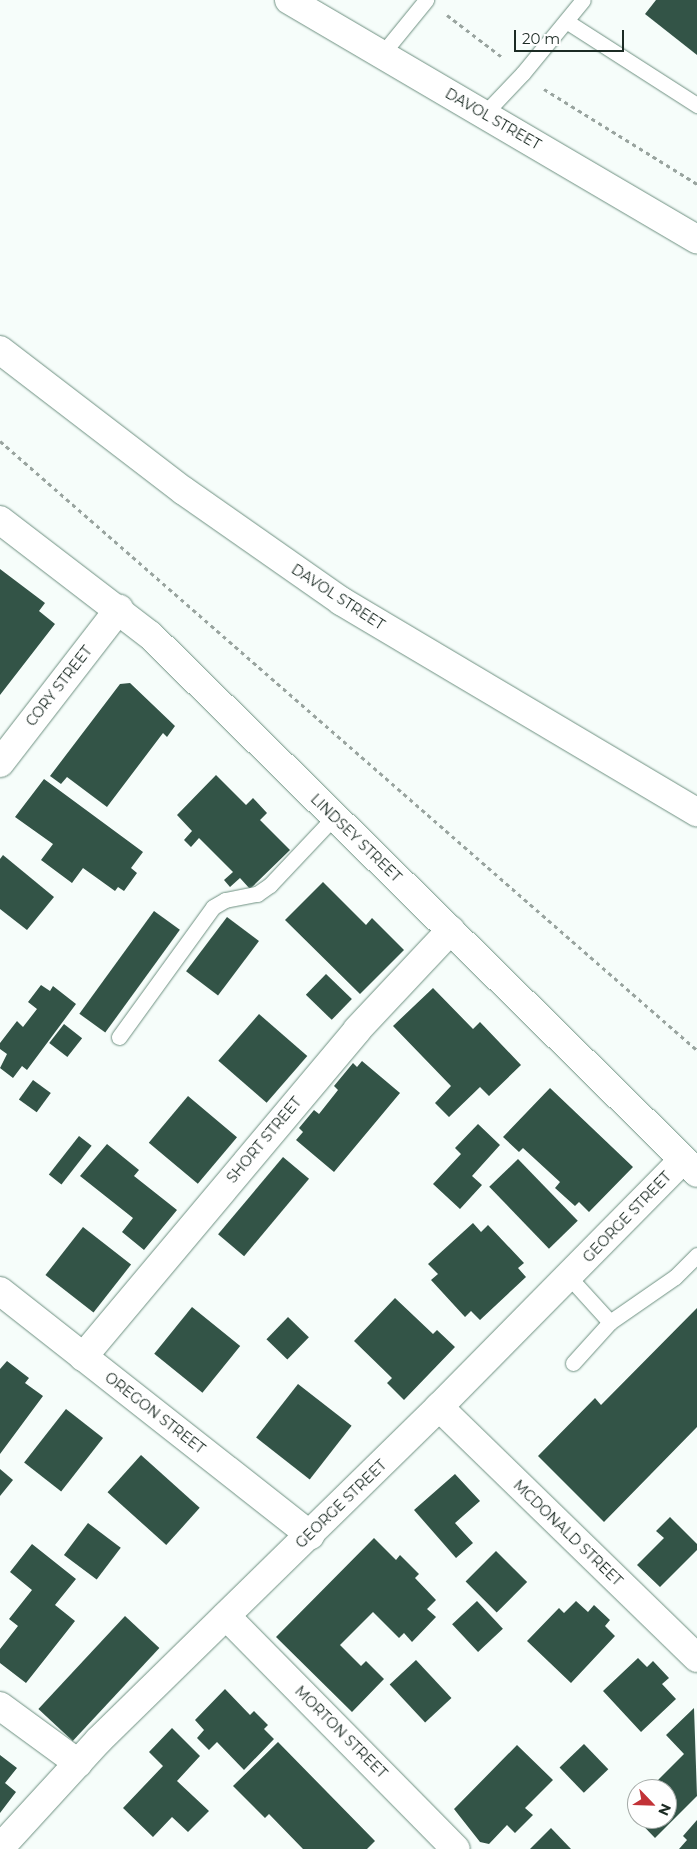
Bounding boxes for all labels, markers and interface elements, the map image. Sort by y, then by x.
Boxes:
scale bar [517,20,627,52]
text: 20 m [522,29,560,48]
street label: DAVOL STREET [442,85,544,153]
street label: DAVOL STREET [288,561,388,633]
street label: CORY STREET [22,643,96,729]
street label: LINDSEY STREET [307,791,405,885]
street label: SHORT STREET [223,1094,305,1186]
street label: GEORGE STREET [580,1168,674,1266]
street label: OREGON STREET [102,1369,208,1457]
street label: GEORGE STREET [292,1457,390,1551]
street label: MCDONALD STREET [510,1477,626,1589]
street label: MORTON STREET [292,1683,390,1781]
north arrow [627,1779,677,1829]
text: N [654,1801,675,1819]

